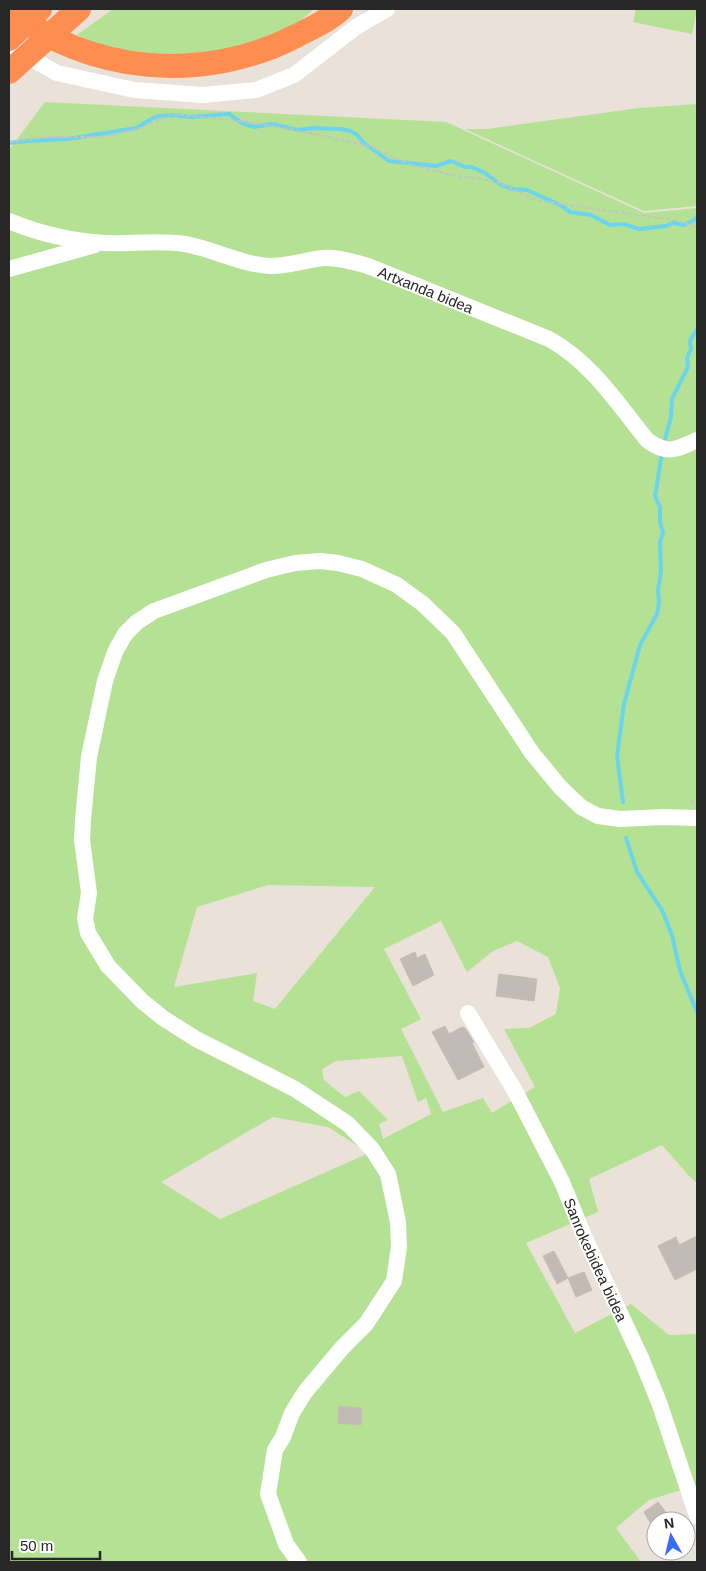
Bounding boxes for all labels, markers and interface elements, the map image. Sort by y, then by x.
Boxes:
street label: Artxanda bidea [376,263,476,316]
street label: Sanrokebidea bidea [561,1195,631,1324]
north arrow [646,1511,696,1561]
text: N [663,1514,675,1532]
scale bar [12,1528,100,1560]
text: 50 m [20,1537,53,1554]

